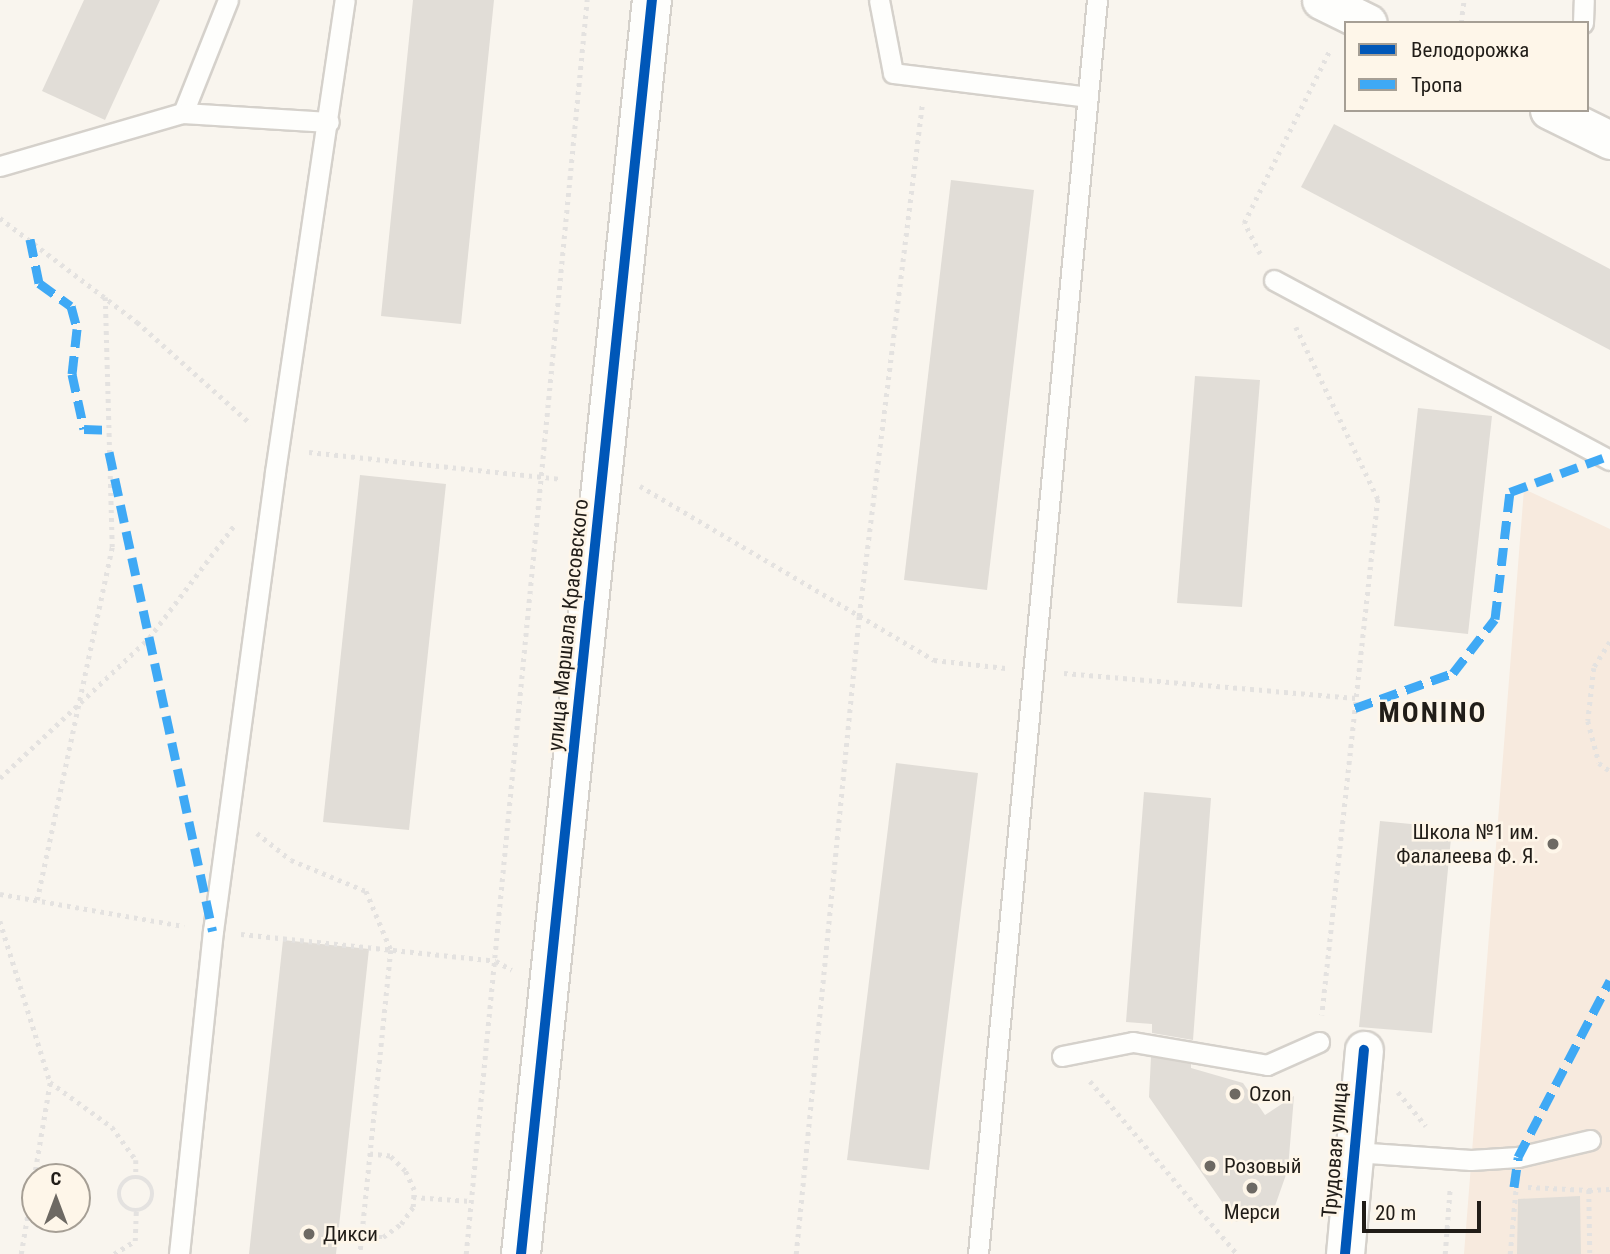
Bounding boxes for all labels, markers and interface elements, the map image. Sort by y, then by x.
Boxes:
legend [1344,21,1589,112]
text: Велодорожка [1411,38,1529,62]
text: Тропа [1411,73,1462,97]
street label: улица Маршала Красовского [542,498,594,752]
district label: MONINO [1379,696,1487,730]
place label: Школа №1 им. Фалалеева Ф. Я. [1396,819,1539,869]
marker: Школа №1 им. Фалалеева Ф. Я. [1545,836,1561,852]
place label: Ozon [1249,1081,1291,1107]
street label: Трудовая улица [1317,1081,1353,1219]
marker: Ozon [1227,1086,1243,1102]
place label: Розовый [1224,1153,1302,1179]
marker: Розовый [1202,1158,1218,1174]
north arrow [21,1163,91,1233]
text: С [51,1167,61,1190]
marker: Мерси [1244,1180,1260,1196]
scale bar [1365,1188,1484,1232]
place label: Мерси [1224,1199,1280,1225]
text: 20 m [1375,1201,1416,1225]
place label: Дикси [323,1221,378,1247]
marker: Дикси [301,1226,317,1242]

